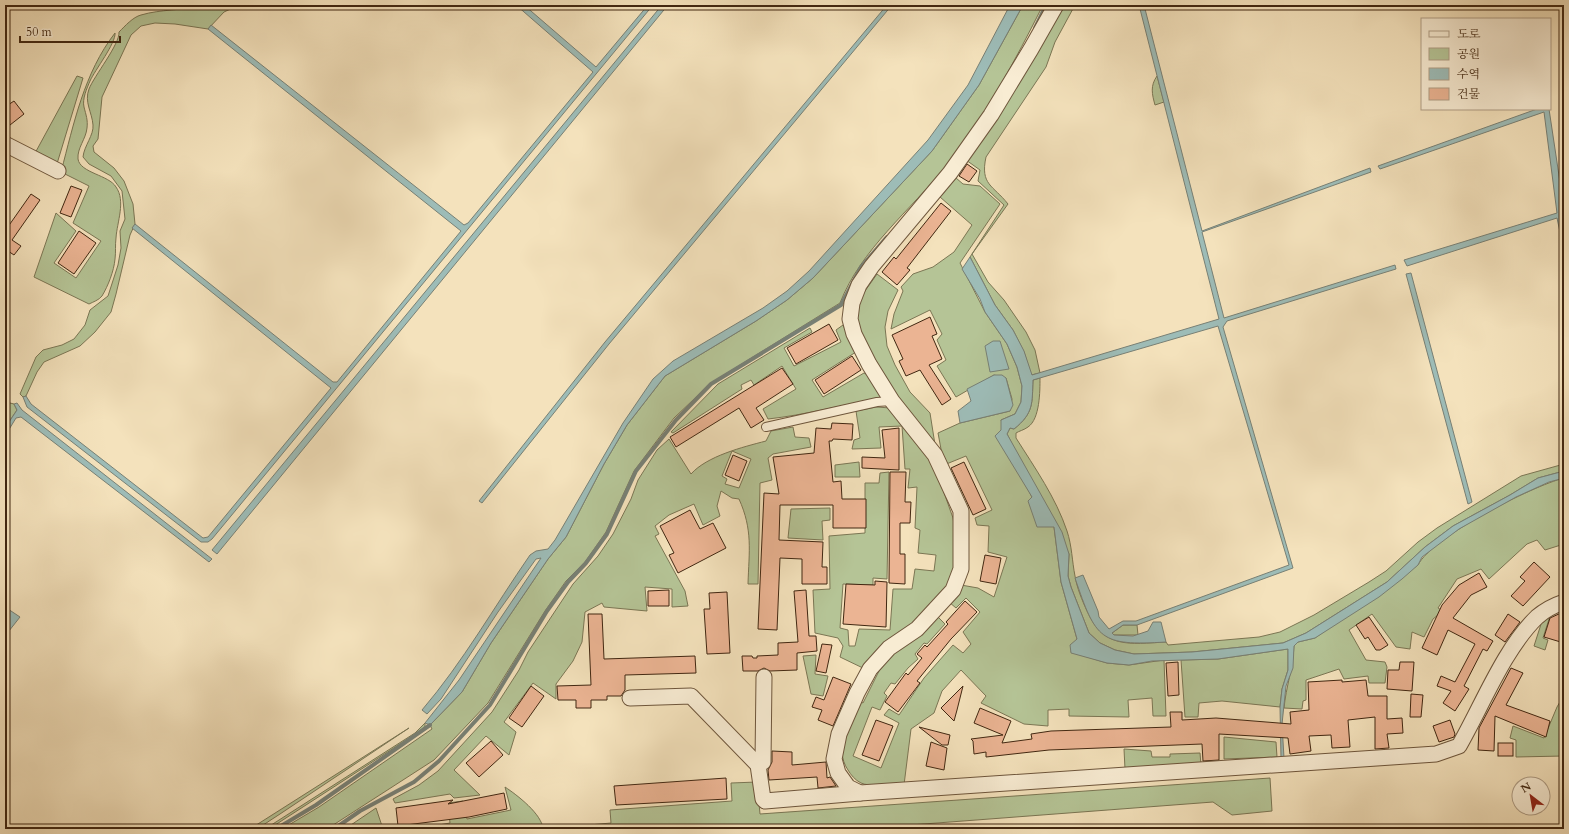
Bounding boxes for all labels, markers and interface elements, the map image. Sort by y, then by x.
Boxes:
scale bar [20,18,120,44]
legend [1421,18,1551,110]
text: 50 m [26,24,53,40]
text: 도로 [1457,26,1481,42]
text: 공원 [1457,46,1480,62]
text: 수역 [1457,66,1480,82]
text: 건물 [1457,86,1481,102]
north arrow [1511,776,1551,816]
text: N [1518,779,1534,797]

